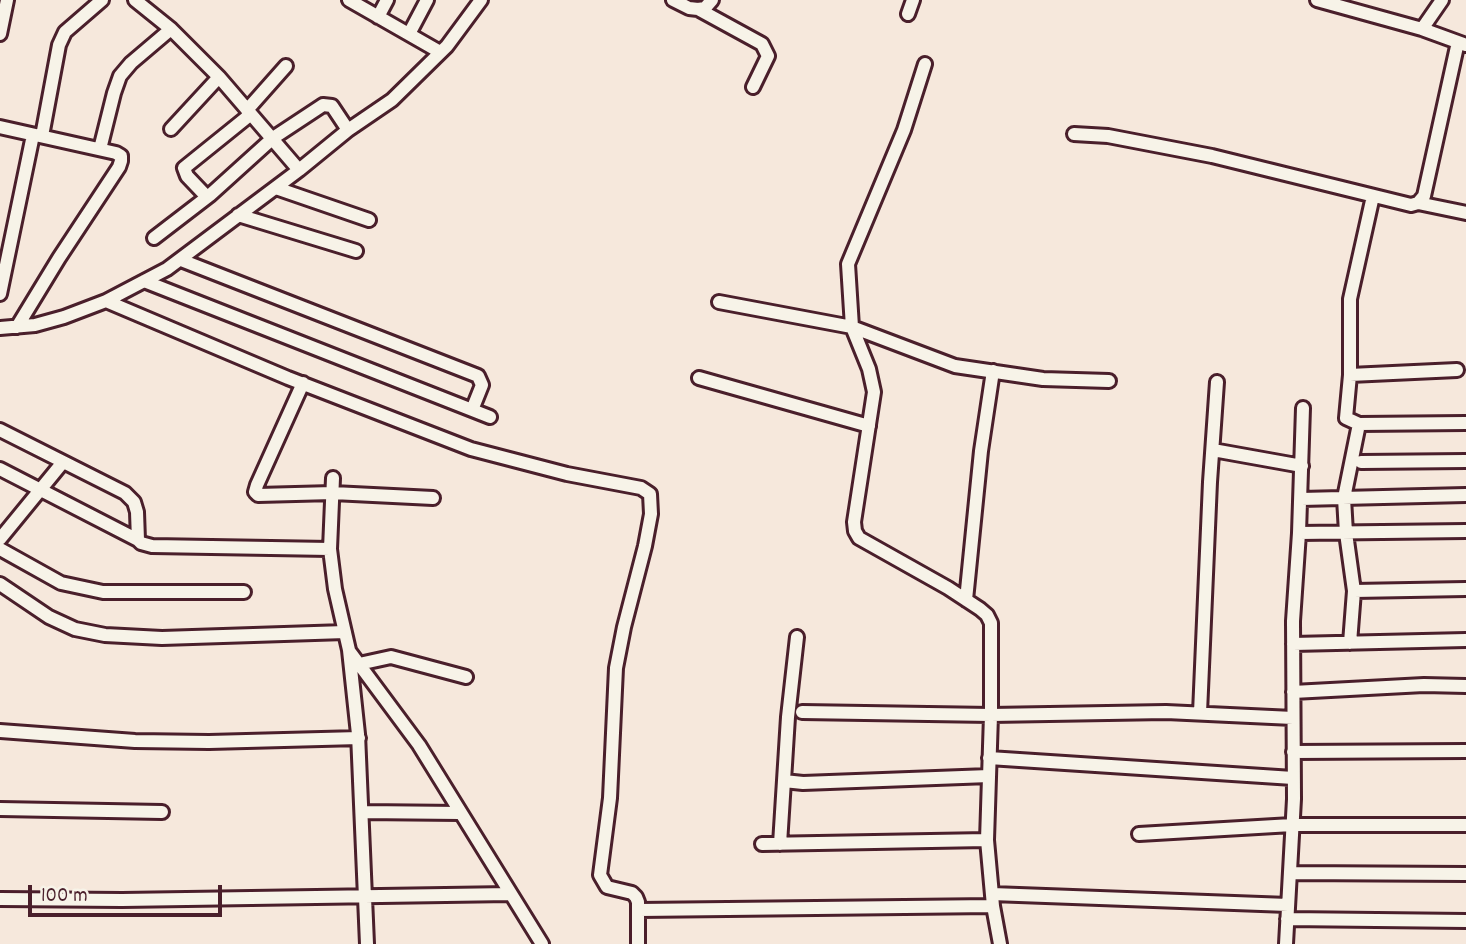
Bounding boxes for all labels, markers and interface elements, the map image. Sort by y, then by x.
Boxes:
scale bar [32,870,226,914]
text: 100 m [41,882,88,912]

